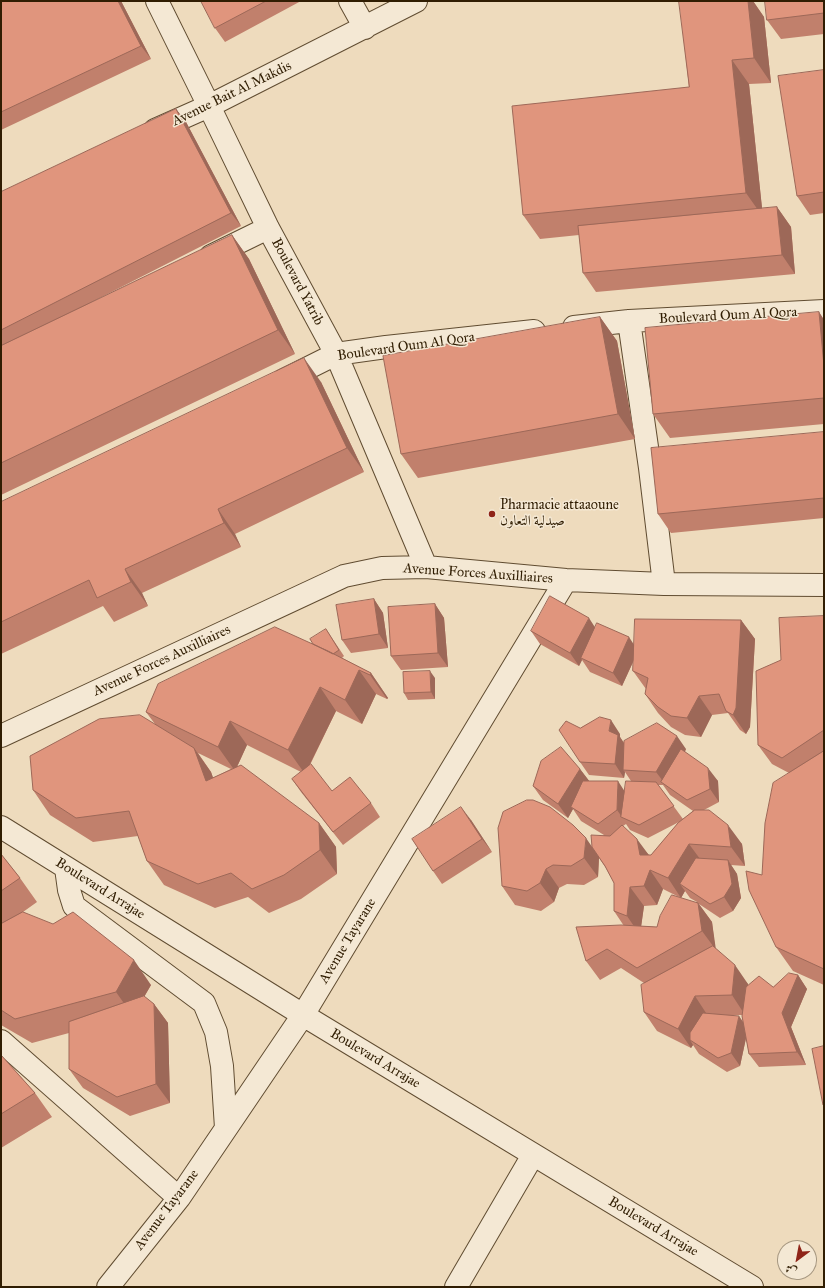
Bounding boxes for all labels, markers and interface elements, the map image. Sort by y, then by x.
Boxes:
street label: Avenue Bait Al Makdis [169,58,295,130]
street label: Boulevard Yatrib [267,236,327,328]
street label: Boulevard Oum Al Qora [658,304,798,328]
street label: Boulevard Oum Al Qora [336,329,476,365]
place label: Pharmacie attaaoune صيدلية التعاون [500,498,619,530]
marker: Pharmacie attaaoune صيدلية التعاون [487,509,497,519]
street label: Avenue Forces Auxilliaires [403,560,553,588]
street label: Avenue Forces Auxilliaires [90,622,234,700]
street label: Boulevard Arrajae [52,855,148,923]
street label: Avenue Tayarane [316,895,380,987]
street label: Boulevard Arrajae [327,1025,423,1093]
street label: Avenue Tayarane [131,1166,203,1254]
street label: Boulevard Arrajae [605,1193,701,1261]
north arrow [777,1240,817,1280]
text: ش [783,1261,799,1278]

